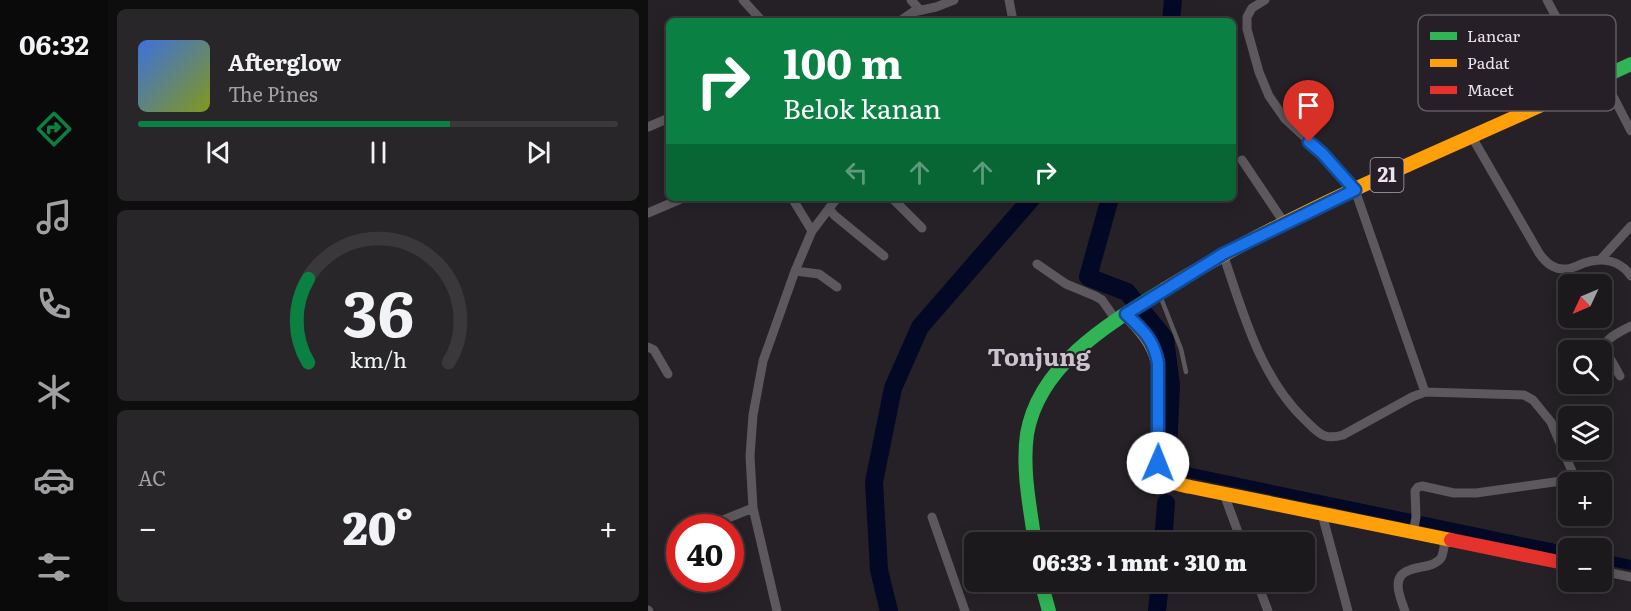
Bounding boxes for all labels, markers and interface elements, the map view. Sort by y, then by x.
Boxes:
legend [1418,15,1616,111]
text: 06:32 [19,23,89,63]
text: Lancar [1467,23,1521,47]
text: 100 m [783,30,902,92]
icon: right [684,42,762,120]
text: Afterglow [228,45,341,78]
text: Padat [1467,50,1510,74]
text: Macet [1467,77,1514,101]
text: The Pines [228,78,318,108]
pin [1283,80,1334,142]
text: Belok kanan [783,87,941,127]
icon: arrive [1292,89,1325,122]
icon: directions [33,108,75,150]
icon: previous [202,136,235,169]
icon: pause [362,136,395,169]
icon: next [522,136,555,169]
icon: left [840,156,873,189]
icon: ahead [903,156,936,189]
icon: ahead [966,156,999,189]
icon: right [1029,156,1062,189]
road number: 21 [1370,158,1404,192]
icon: music [33,196,75,238]
text: 36 [342,264,414,356]
north arrow [1558,274,1612,328]
map controls [1558,274,1612,592]
icon: phone [33,283,75,325]
district label: Tonjung [987,338,1091,373]
button: search [1558,340,1612,394]
text: km/h [349,343,407,375]
icon: climate [33,371,75,413]
button: layers [1558,406,1612,460]
position arrow [1126,431,1190,495]
icon: car [33,459,75,501]
text: AC [138,462,166,492]
button: + [1558,472,1612,526]
text: 20° [343,492,413,559]
text: − [138,501,157,550]
text: + [599,501,618,550]
speed limit sign: 40 [666,514,744,592]
button: − [1558,538,1612,592]
text: 06:33 · 1 mnt · 310 m [1032,545,1247,578]
icon: filters [33,546,75,588]

